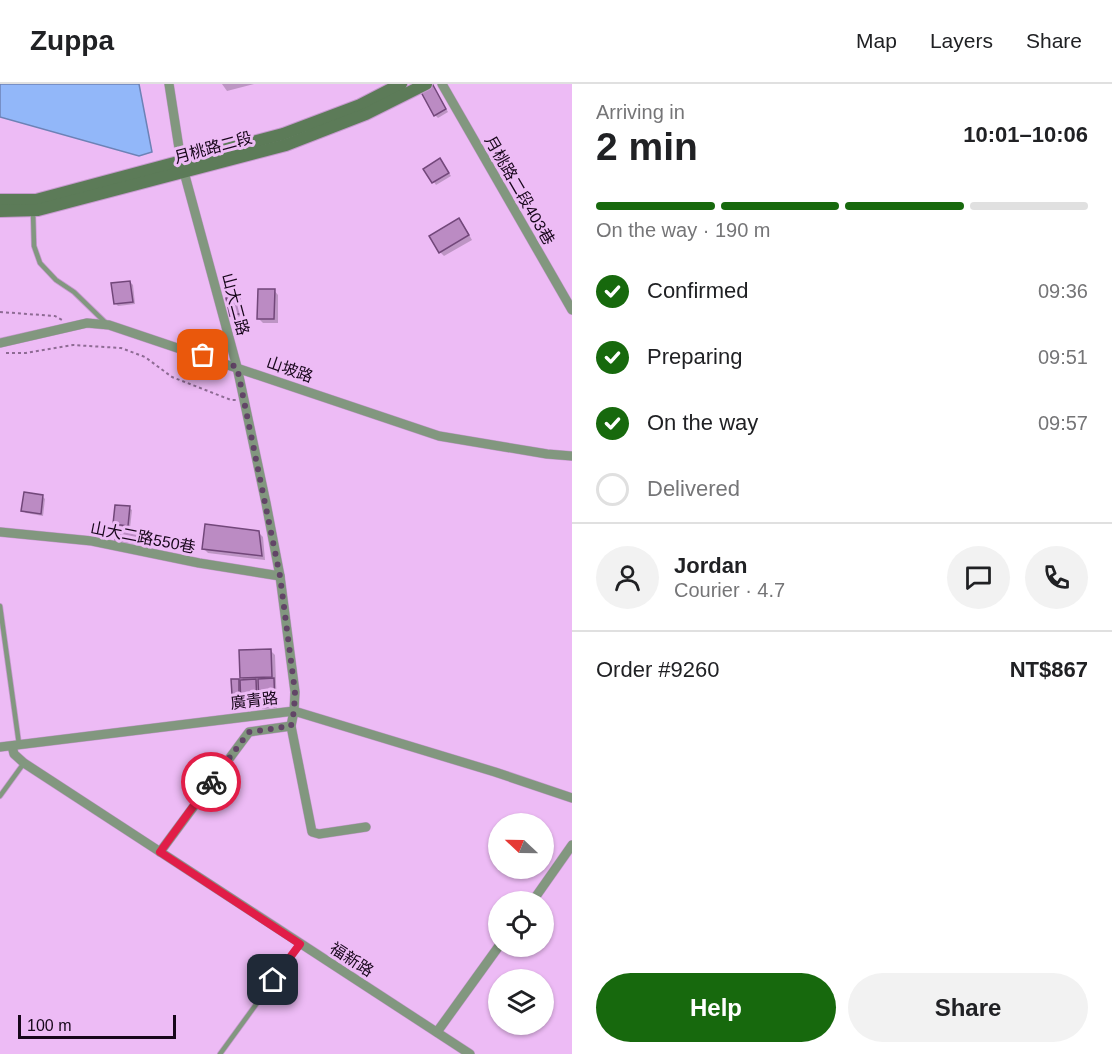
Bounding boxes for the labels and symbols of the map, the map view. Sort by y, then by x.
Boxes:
street label: 月桃路二段 [172,129,254,166]
street label: 月桃路二段403巷 [482,133,558,248]
street label: 山大二路 [219,271,252,337]
pin [177,329,228,380]
street label: 山坡路 [264,354,315,385]
street label: 山大二路550巷 [89,519,197,556]
street label: 廣青路 [229,689,279,712]
courier [181,752,241,812]
north arrow [488,813,554,879]
street label: 福新路 [327,939,376,980]
pin [247,954,298,1005]
scale bar [18,1012,176,1040]

